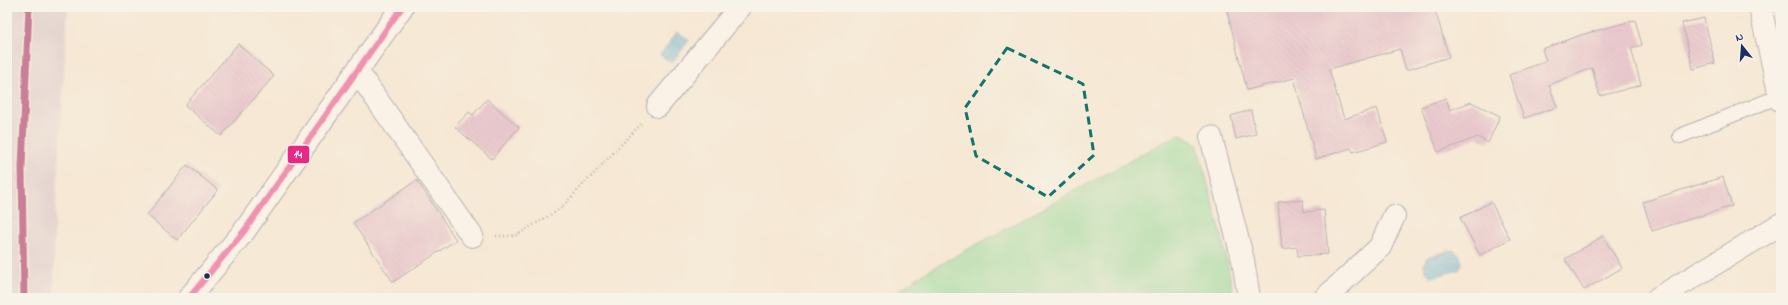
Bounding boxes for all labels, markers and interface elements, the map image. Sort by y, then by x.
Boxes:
north arrow [1722,26,1762,66]
text: N [1733,29,1745,46]
line badge: 14 [287,145,310,164]
text: 14 [294,147,302,163]
unlabelled marker [202,271,212,281]

